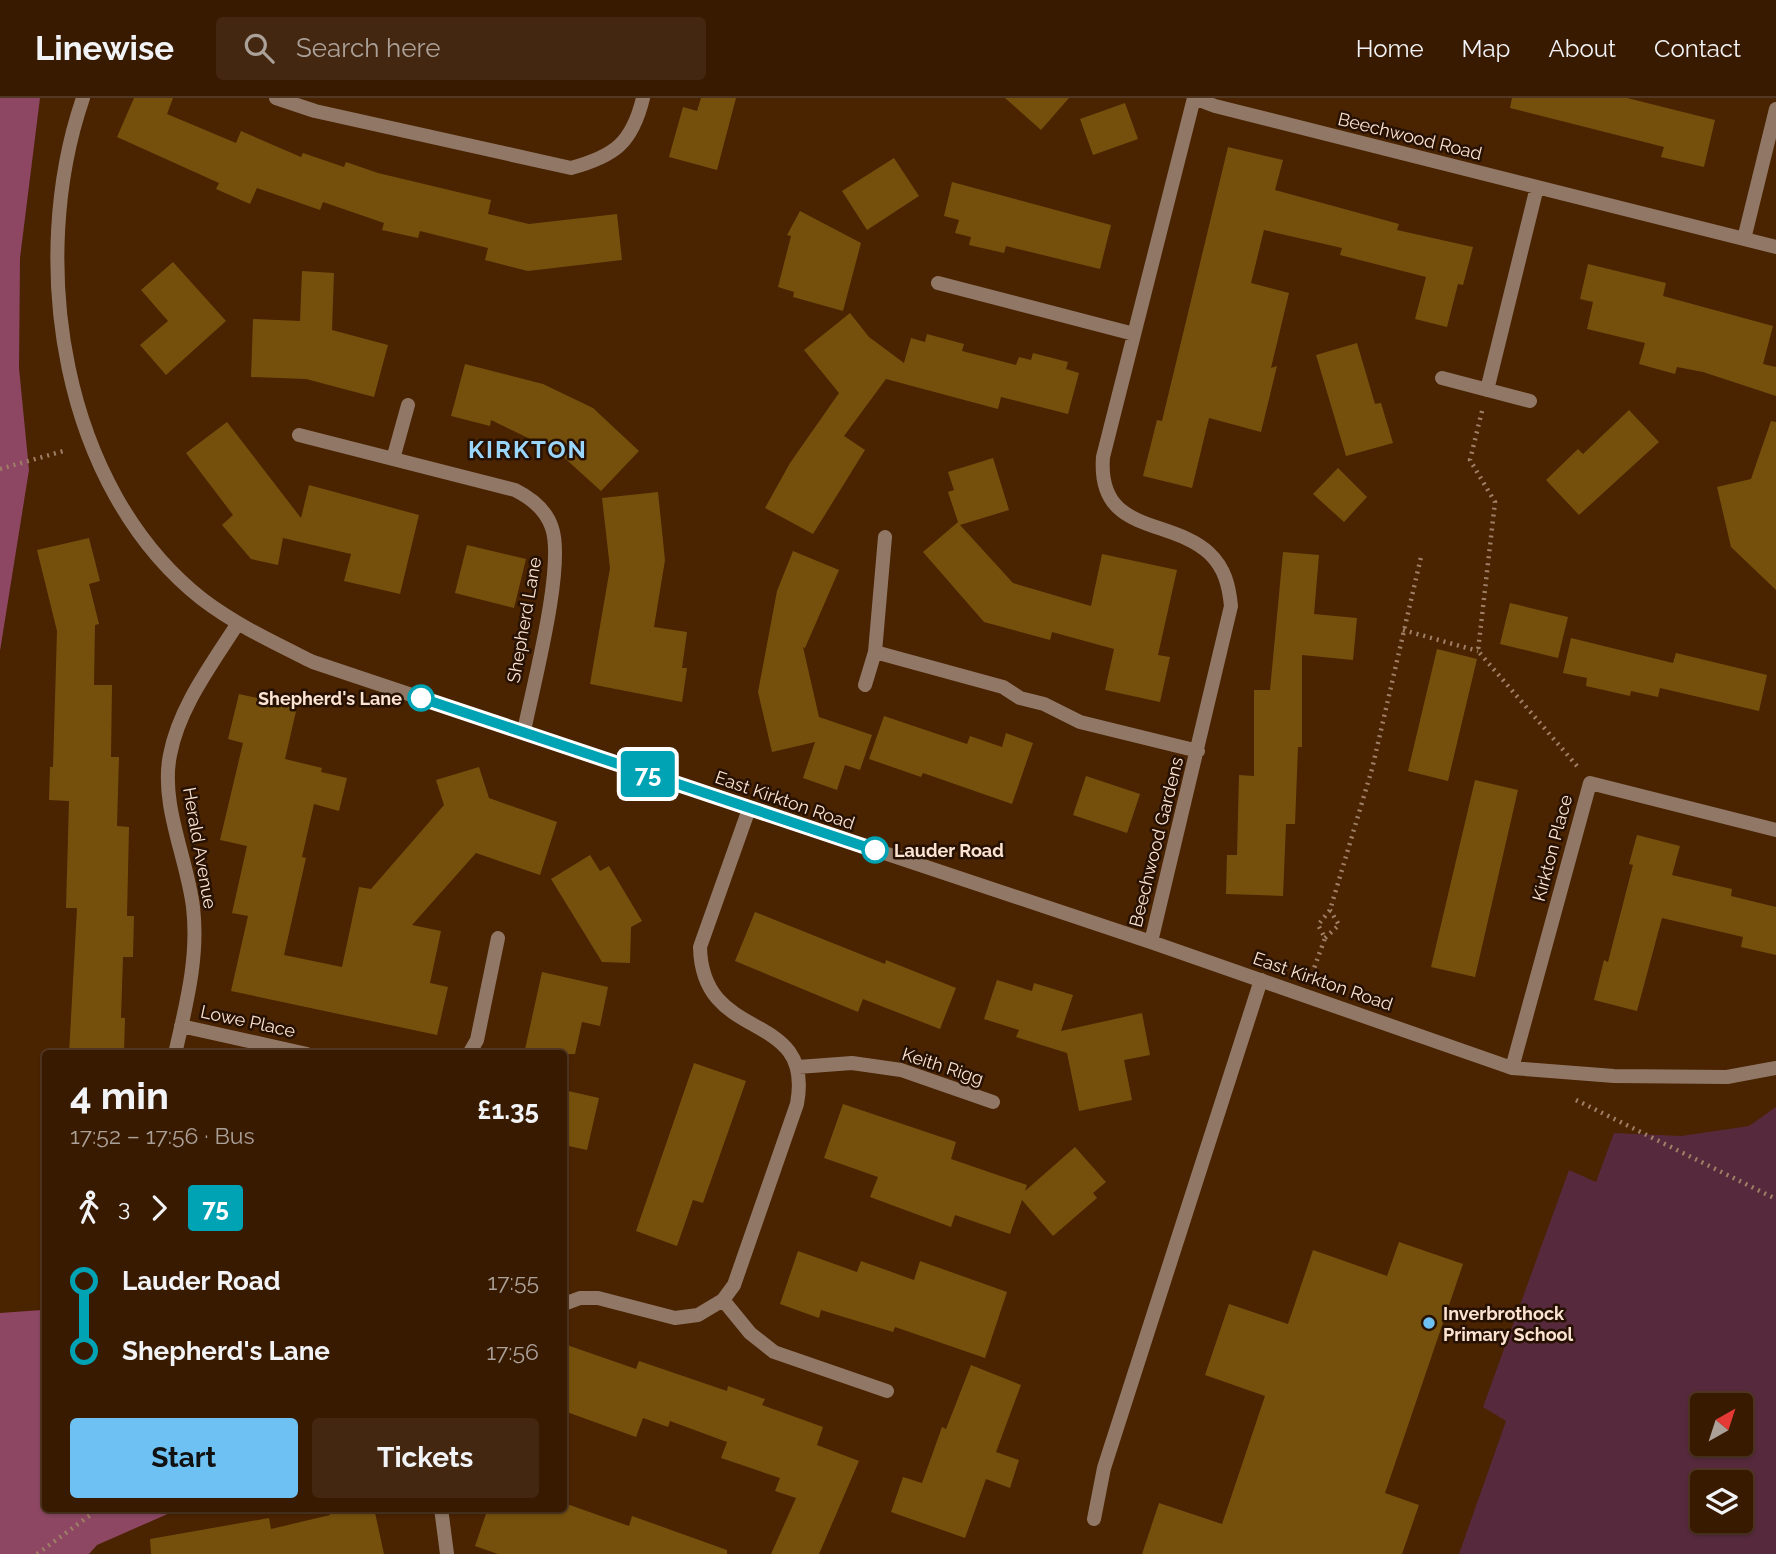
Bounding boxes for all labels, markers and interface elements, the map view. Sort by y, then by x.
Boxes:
search box [216,17,706,80]
text: Linewise [35,29,174,68]
icon: search [240,29,278,67]
text: Search here [296,33,440,63]
text: Home [1356,34,1424,63]
text: Map [1462,34,1510,63]
text: About [1548,34,1616,63]
text: Contact [1654,34,1741,63]
street label: Beechwood Road [1336,108,1484,164]
district label: KIRKTON [468,435,588,464]
street label: Shepherd Lane [503,555,545,685]
marker: Shepherd's Lane [408,685,434,711]
place label: Shepherd's Lane [258,688,402,709]
line badge: 75 [616,751,680,797]
street label: Beechwood Gardens [1125,755,1187,929]
text: 75 [635,759,661,788]
street label: East Kirkton Road [712,766,858,834]
street label: Herald Avenue [179,786,221,911]
street label: Kirkton Place [1528,792,1576,904]
marker: Lauder Road [862,837,888,863]
place label: Lauder Road [894,840,1004,861]
street label: East Kirkton Road [1250,947,1396,1015]
street label: Lowe Place [199,1001,298,1041]
street label: Keith Rigg [900,1043,986,1089]
text: 4 min [70,1073,169,1118]
text: £1.35 [477,1095,539,1125]
text: 17:52 – 17:56 · Bus [70,1122,255,1149]
icon: walk [70,1189,108,1227]
icon: forward [140,1189,178,1227]
text: 75 [202,1193,229,1222]
text: 3 [118,1194,130,1221]
text: Lauder Road [122,1266,281,1296]
text: 17:55 [488,1268,539,1295]
place label: Inverbrothock Primary School [1443,1303,1573,1345]
marker: Inverbrothock Primary School [1421,1315,1437,1331]
text: Shepherd's Lane [122,1336,330,1366]
text: 17:56 [486,1338,539,1365]
north arrow [1690,1393,1754,1456]
map controls [1690,1393,1753,1533]
button: Start [70,1418,298,1498]
button: Tickets [312,1418,539,1498]
button: layers [1690,1470,1753,1533]

